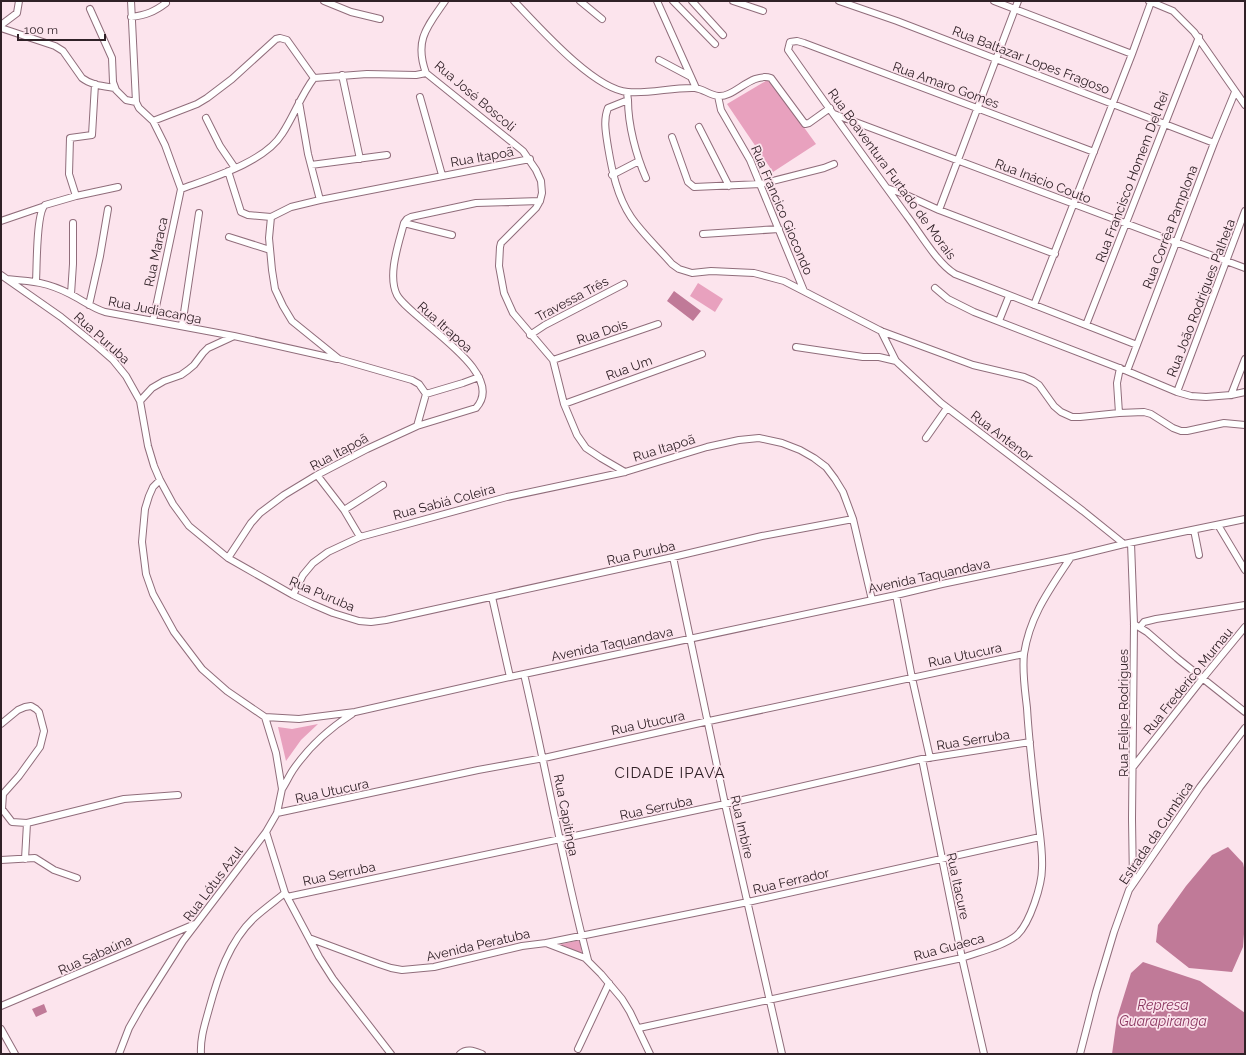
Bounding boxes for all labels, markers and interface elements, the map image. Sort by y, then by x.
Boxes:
scale bar [18,16,105,42]
text: 100 m [24,23,58,37]
street label: Rua Baltazar Lopes Fragoso [950,23,1112,97]
street label: Rua José Boscoli [431,58,519,134]
street label: Rua Amaro Gomes [891,59,1001,111]
street label: Rua Boaventura Furtado de Morais [825,86,959,262]
street label: Rua Francisco Homem Del Rei [1092,90,1172,264]
street label: Rua Francico Giocondo [748,143,816,277]
street label: Rua Itapoã [449,144,515,170]
street label: Rua Inácio Couto [993,156,1093,206]
street label: Rua Corrêa Pamplona [1140,163,1200,291]
street label: Rua Maraca [141,216,171,288]
street label: Rua João Rodrigues Palheta [1164,217,1238,379]
street label: Travessa Três [533,274,611,324]
street label: Rua Judiacanga [107,294,203,326]
street label: Rua Itrapoa [415,299,475,355]
street label: Rua Puruba [71,309,133,367]
street label: Rua Dois [575,316,629,348]
street label: Rua Um [604,353,654,383]
street label: Rua Antenor [968,408,1036,465]
street label: Rua Itapoã [307,430,371,474]
street label: Rua Itapoã [631,431,697,465]
street label: Rua Sabiá Coleira [391,481,497,523]
street label: Rua Puruba [605,538,677,568]
street label: Avenida Taquandava [867,556,991,596]
street label: Rua Puruba [287,573,357,615]
street label: Avenida Taquandava [550,624,674,664]
street label: Rua Frederico Murnau [1140,625,1236,737]
street label: Rua Utucura [927,640,1003,670]
street label: Rua Felipe Rodrigues [1116,649,1131,777]
street label: Rua Utucura [610,708,686,738]
street label: Rua Serruba [935,727,1011,753]
district label: CIDADE IPAVA [614,764,726,782]
street label: Rua Capitinga [551,773,581,857]
street label: Rua Utucura [294,776,370,806]
street label: Estrada da Cumbica [1116,779,1196,887]
street label: Rua Serruba [618,793,694,823]
street label: Rua Imbire [727,794,757,860]
street label: Rua Lótus Azul [180,843,246,924]
street label: Rua Itacure [944,851,972,921]
street label: Rua Serruba [301,859,377,889]
street label: Rua Ferrador [751,865,831,897]
street label: Avenida Peratuba [425,926,531,964]
street label: Rua Guaeca [912,930,986,964]
street label: Rua Sabaúna [56,932,134,978]
water label: Represa Guarapiranga [1119,997,1207,1029]

